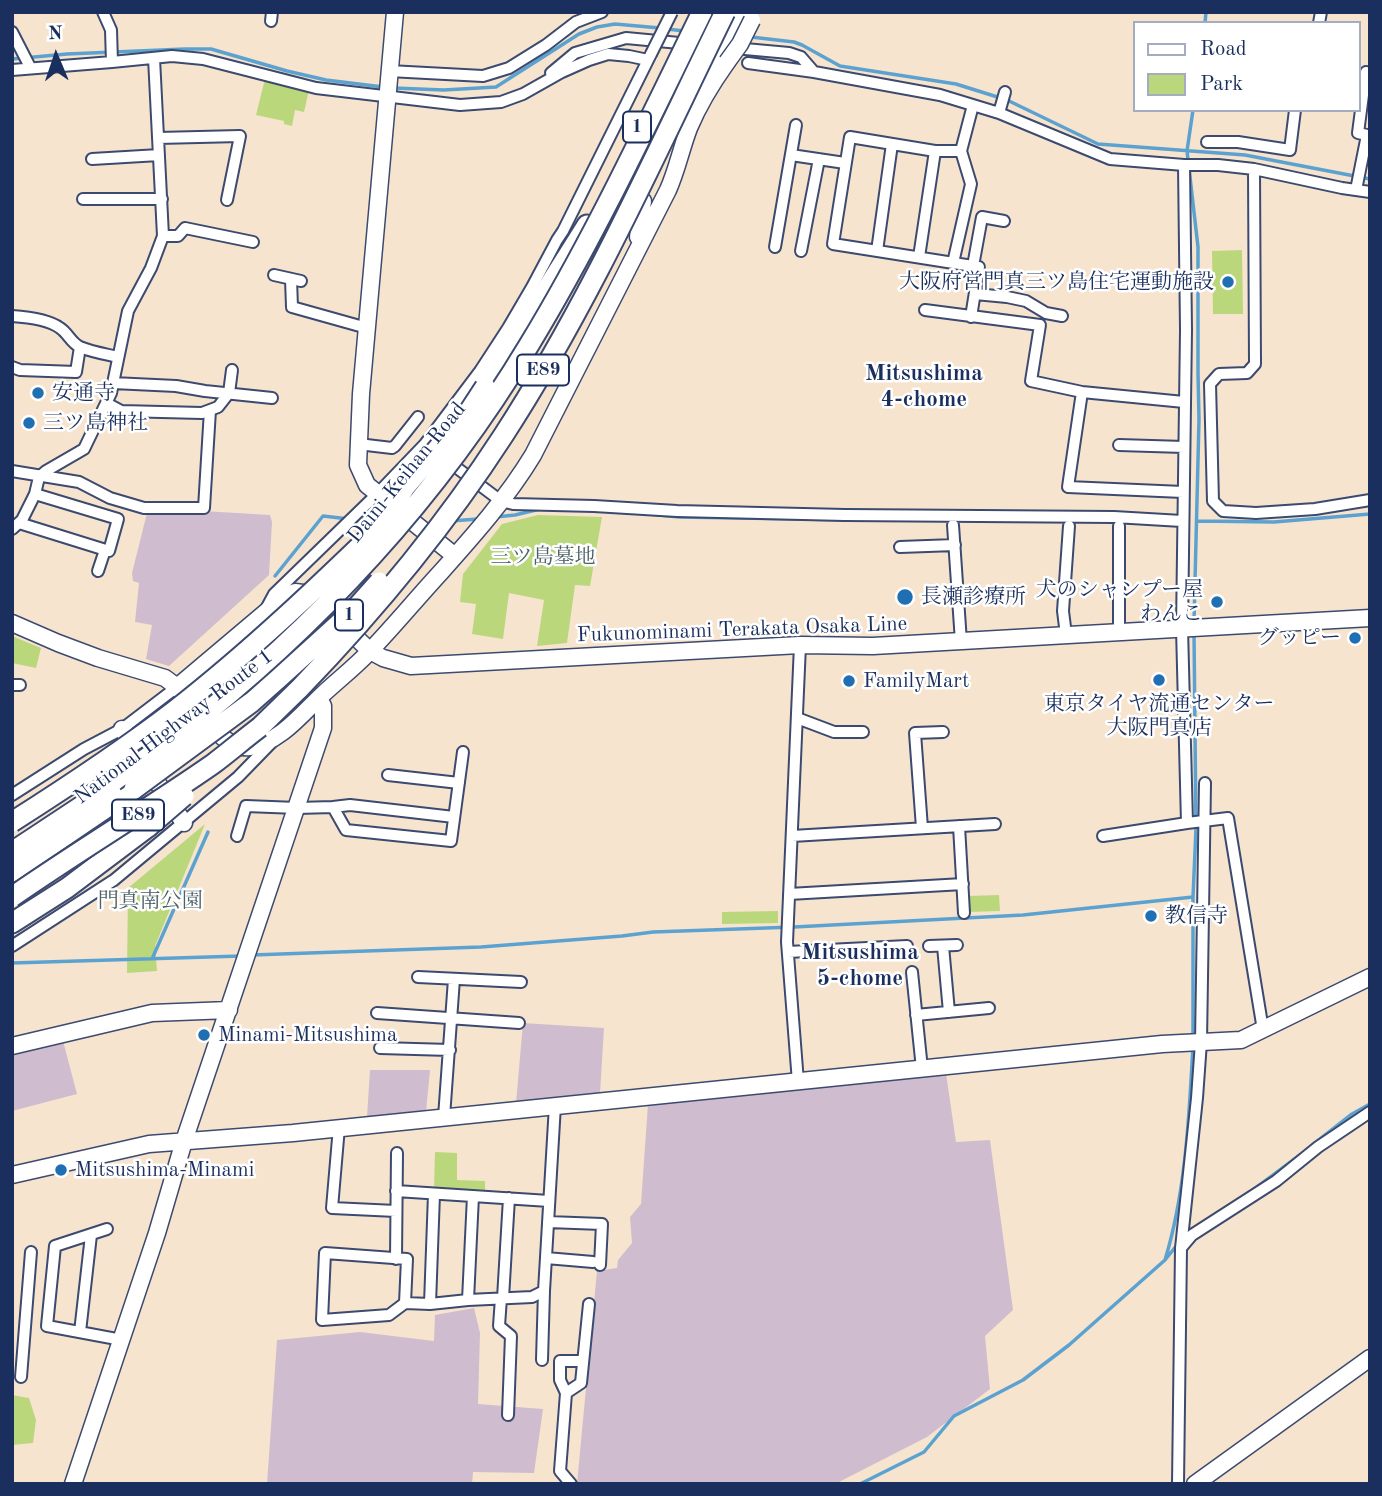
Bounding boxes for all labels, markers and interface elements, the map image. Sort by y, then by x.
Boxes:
north arrow [21,21,91,91]
legend [1134,21,1361,112]
text: N [48,25,63,44]
text: Road [1200,39,1247,60]
text: Park [1200,74,1243,95]
road number: 1 [623,111,651,142]
place label: 大阪府営門真三ツ島住宅運動施設 [899,269,1214,295]
marker: 大阪府営門真三ツ島住宅運動施設 [1220,274,1236,290]
road number: E89 [517,354,569,386]
district label: Mitsushima 4-chome [865,360,983,414]
place label: 安通寺 [52,380,115,406]
marker: 安通寺 [30,385,46,401]
street label: Daini-Keihan Road [342,397,472,549]
place label: 三ツ島神社 [43,410,148,436]
marker: 三ツ島神社 [21,415,37,431]
park label: 三ツ島墓地 [491,544,595,570]
place label: 犬のシャンプー屋 わんこ [1036,577,1203,627]
place label: 長瀬診療所 [921,584,1026,610]
marker: 長瀬診療所 [895,587,915,607]
marker: 犬のシャンプー屋 わんこ [1209,594,1225,610]
road number: 1 [335,600,363,630]
street label: Fukunominami Terakata Osaka Line [576,612,908,648]
place label: グッピー [1258,625,1341,651]
marker: グッピー [1347,630,1363,646]
street label: National Highway Route 1 [70,644,278,810]
place label: FamilyMart [863,668,969,694]
marker: 東京タイヤ流通センター 大阪門真店 [1151,672,1167,688]
marker: FamilyMart [841,673,857,689]
place label: 東京タイヤ流通センター 大阪門真店 [1044,691,1274,741]
road number: E89 [112,800,164,830]
park label: 門真南公園 [98,888,202,914]
place label: 教信寺 [1165,903,1228,929]
marker: 教信寺 [1143,908,1159,924]
district label: Mitsushima 5-chome [801,939,919,993]
place label: Minami-Mitsushima [218,1022,397,1048]
marker: Minami-Mitsushima [196,1027,212,1043]
place label: Mitsushima-Minami [75,1157,254,1183]
marker: Mitsushima-Minami [53,1162,69,1178]

